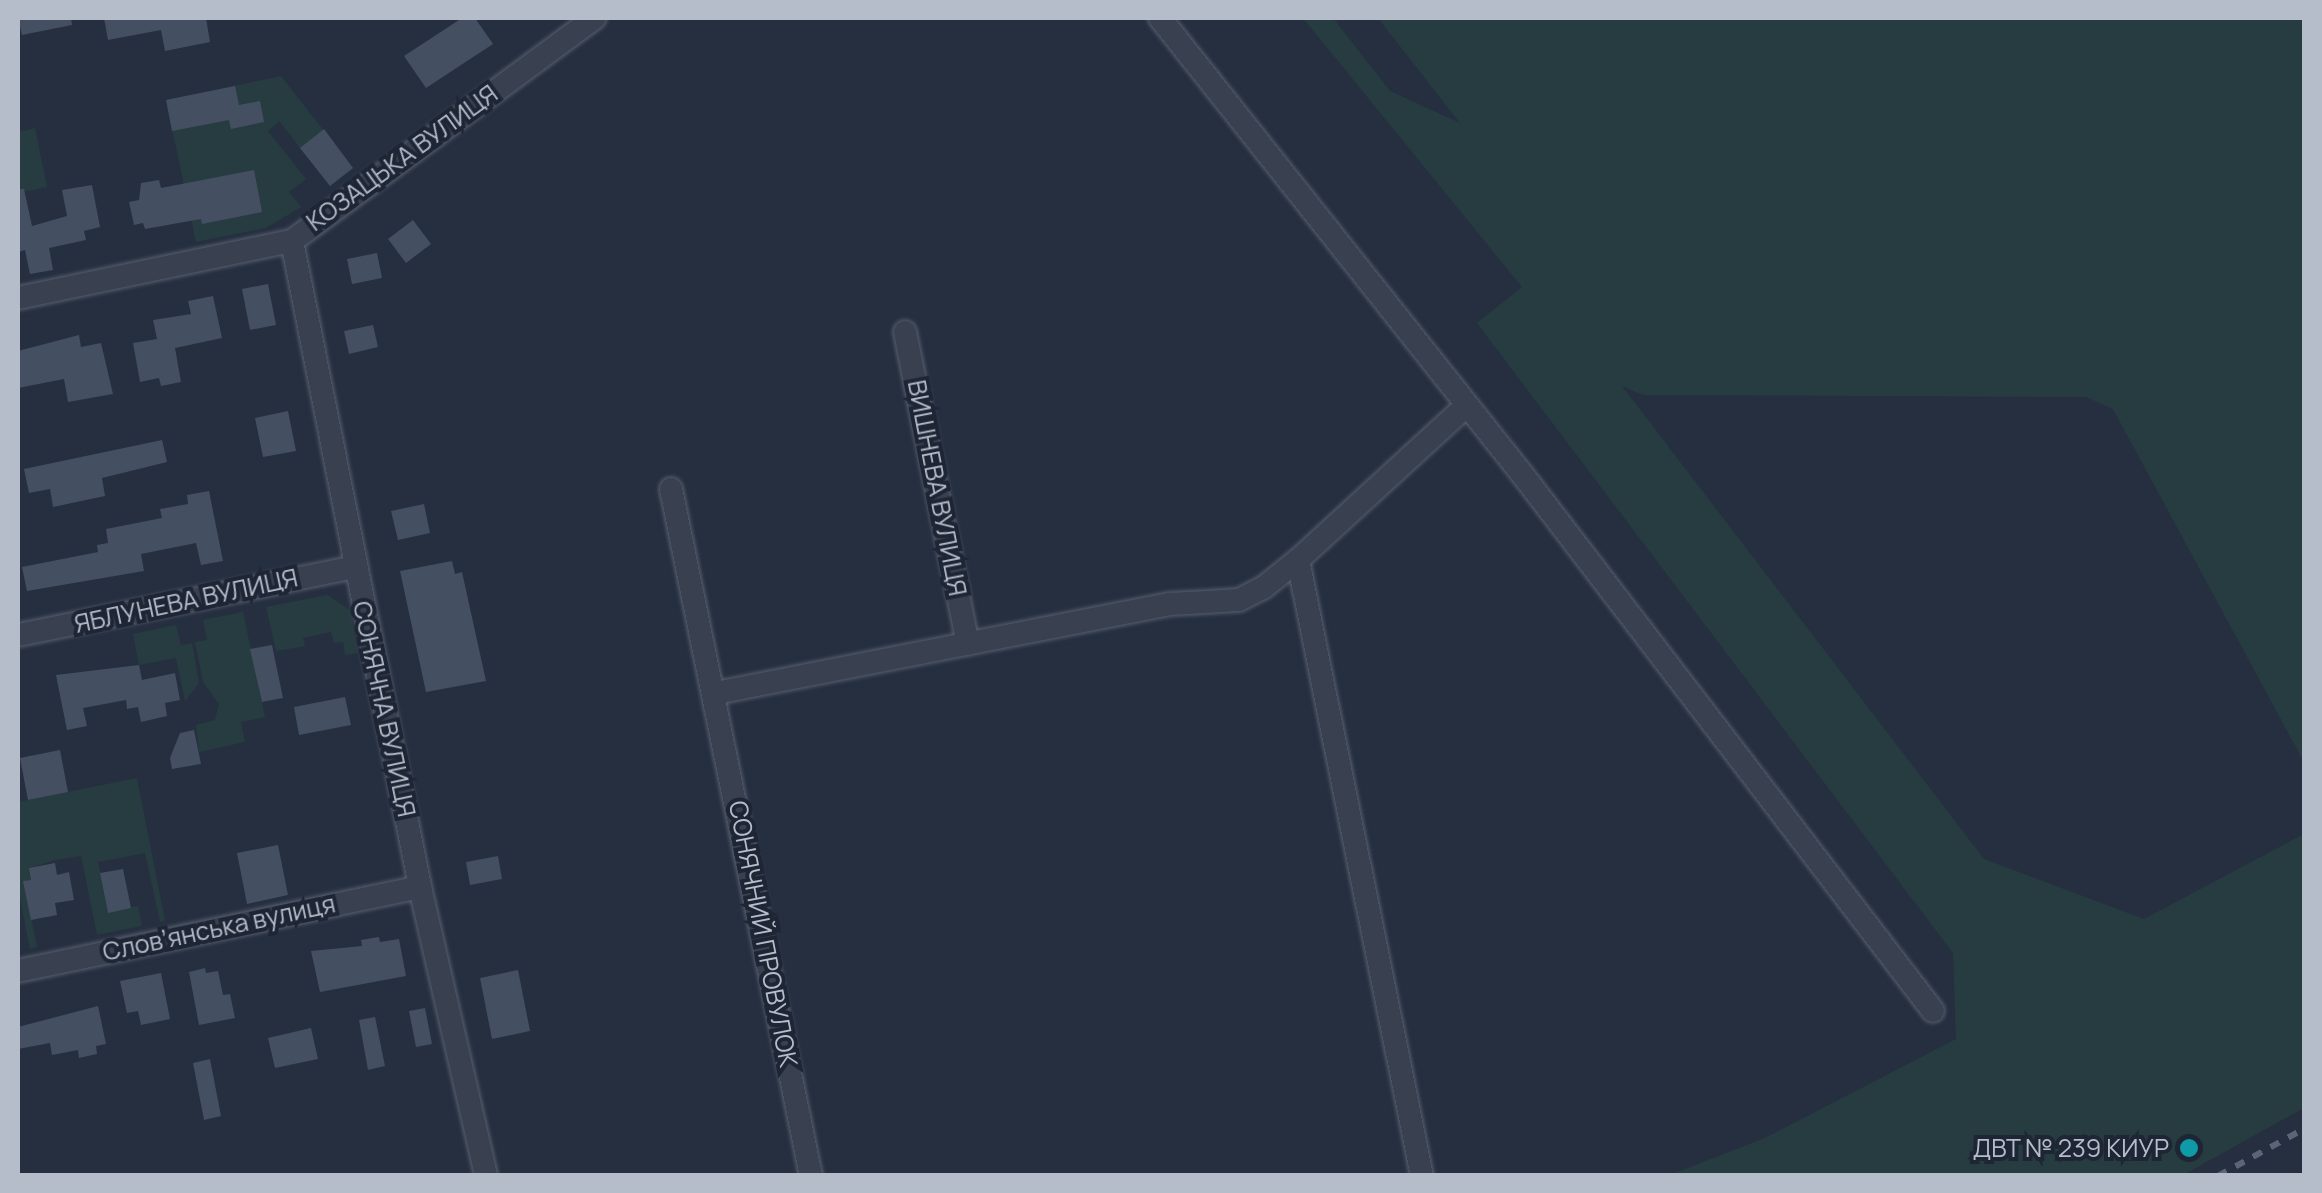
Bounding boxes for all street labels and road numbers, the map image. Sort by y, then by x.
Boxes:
street label: КОЗАЦЬКА ВУЛИЦЯ [301,79,503,237]
street label: ВИШНЕВА ВУЛИЦЯ [901,378,973,598]
street label: ЯБЛУНЕВА ВУЛИЦЯ [72,563,300,639]
street label: СОНЯЧНА ВУЛИЦЯ [346,598,422,820]
street label: СОНЯЧНИЙ ПРОВУЛОК [722,798,804,1070]
street label: Словʼянська вулиця [100,889,338,967]

